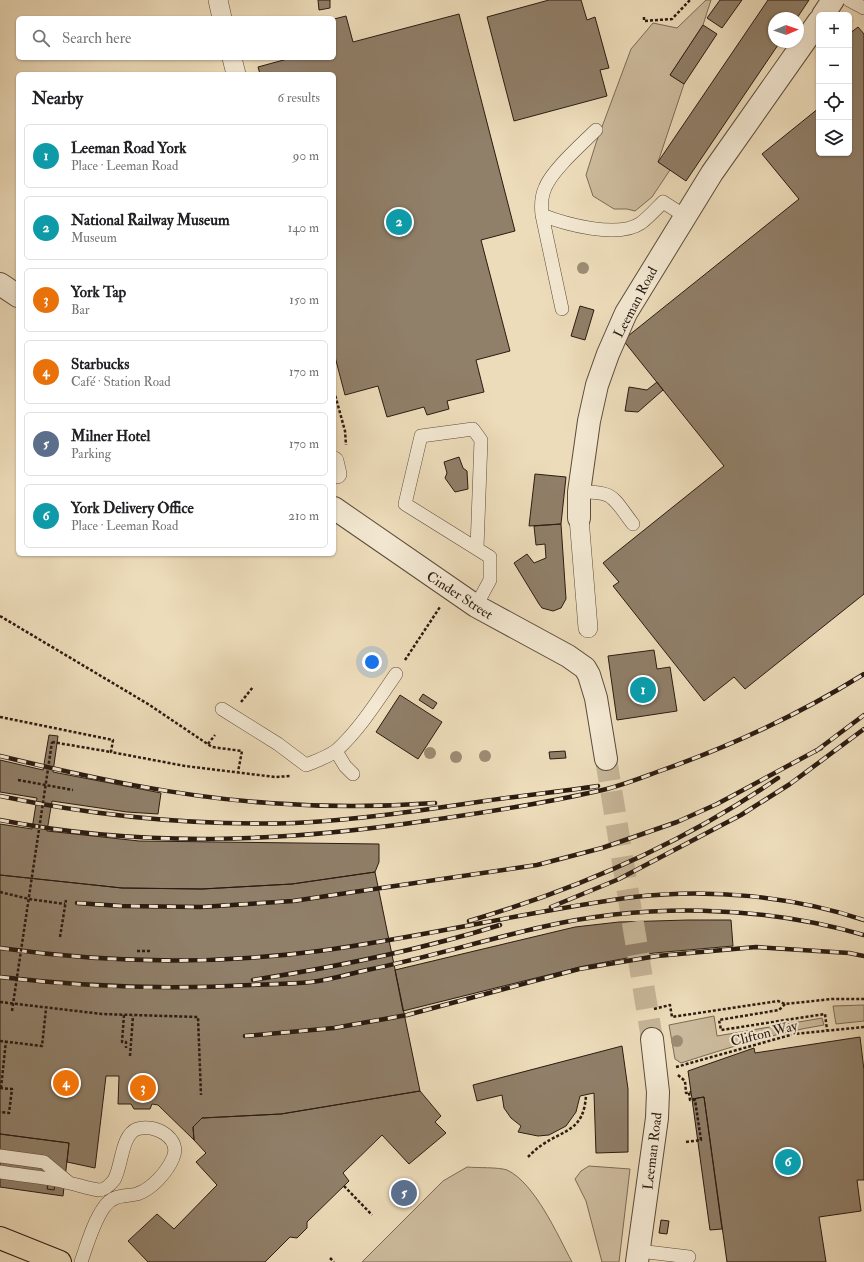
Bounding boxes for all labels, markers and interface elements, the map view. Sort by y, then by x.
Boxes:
north arrow [768,12,804,48]
map controls [816,12,852,156]
button: + [816,12,852,48]
search box [16,16,336,60]
icon: search [30,27,52,49]
text: Search here [62,29,131,48]
button: − [816,48,852,84]
button: locate [816,84,852,120]
text: Nearby [32,88,83,109]
text: 6 results [277,90,320,106]
button: layers [816,120,852,156]
text: Leeman Road York [71,139,186,158]
text: 1 [44,148,48,164]
text: 90 m [293,148,319,164]
text: Place · Leeman Road [71,158,178,174]
pin: 2 [386,207,412,237]
text: National Railway Museum [71,211,230,230]
text: 2 [43,220,49,236]
text: 140 m [288,220,319,236]
text: Museum [71,230,117,246]
street label: Leeman Road [610,264,661,341]
text: York Tap [71,283,126,302]
text: 3 [44,292,49,308]
text: 150 m [289,292,319,308]
text: Bar [71,302,90,318]
text: Starbucks [71,355,129,374]
text: 4 [42,364,50,380]
text: 170 m [289,364,319,380]
text: Café · Station Road [71,374,171,390]
text: Milner Hotel [71,427,150,446]
text: 5 [43,436,49,452]
text: 170 m [289,436,319,452]
text: Parking [71,446,111,462]
text: York Delivery Office [71,499,194,518]
text: 6 [43,508,49,524]
text: 210 m [288,508,319,524]
text: Place · Leeman Road [71,518,178,534]
street label: Cinder Street [423,568,496,623]
your location [362,652,382,672]
pin: 1 [630,675,656,705]
street label: Clifton Way [729,1017,800,1051]
pin: 4 [53,1068,79,1098]
pin: 3 [130,1073,156,1103]
street label: Leeman Road [639,1111,666,1191]
pin: 6 [775,1147,801,1177]
pin: 5 [391,1178,417,1208]

